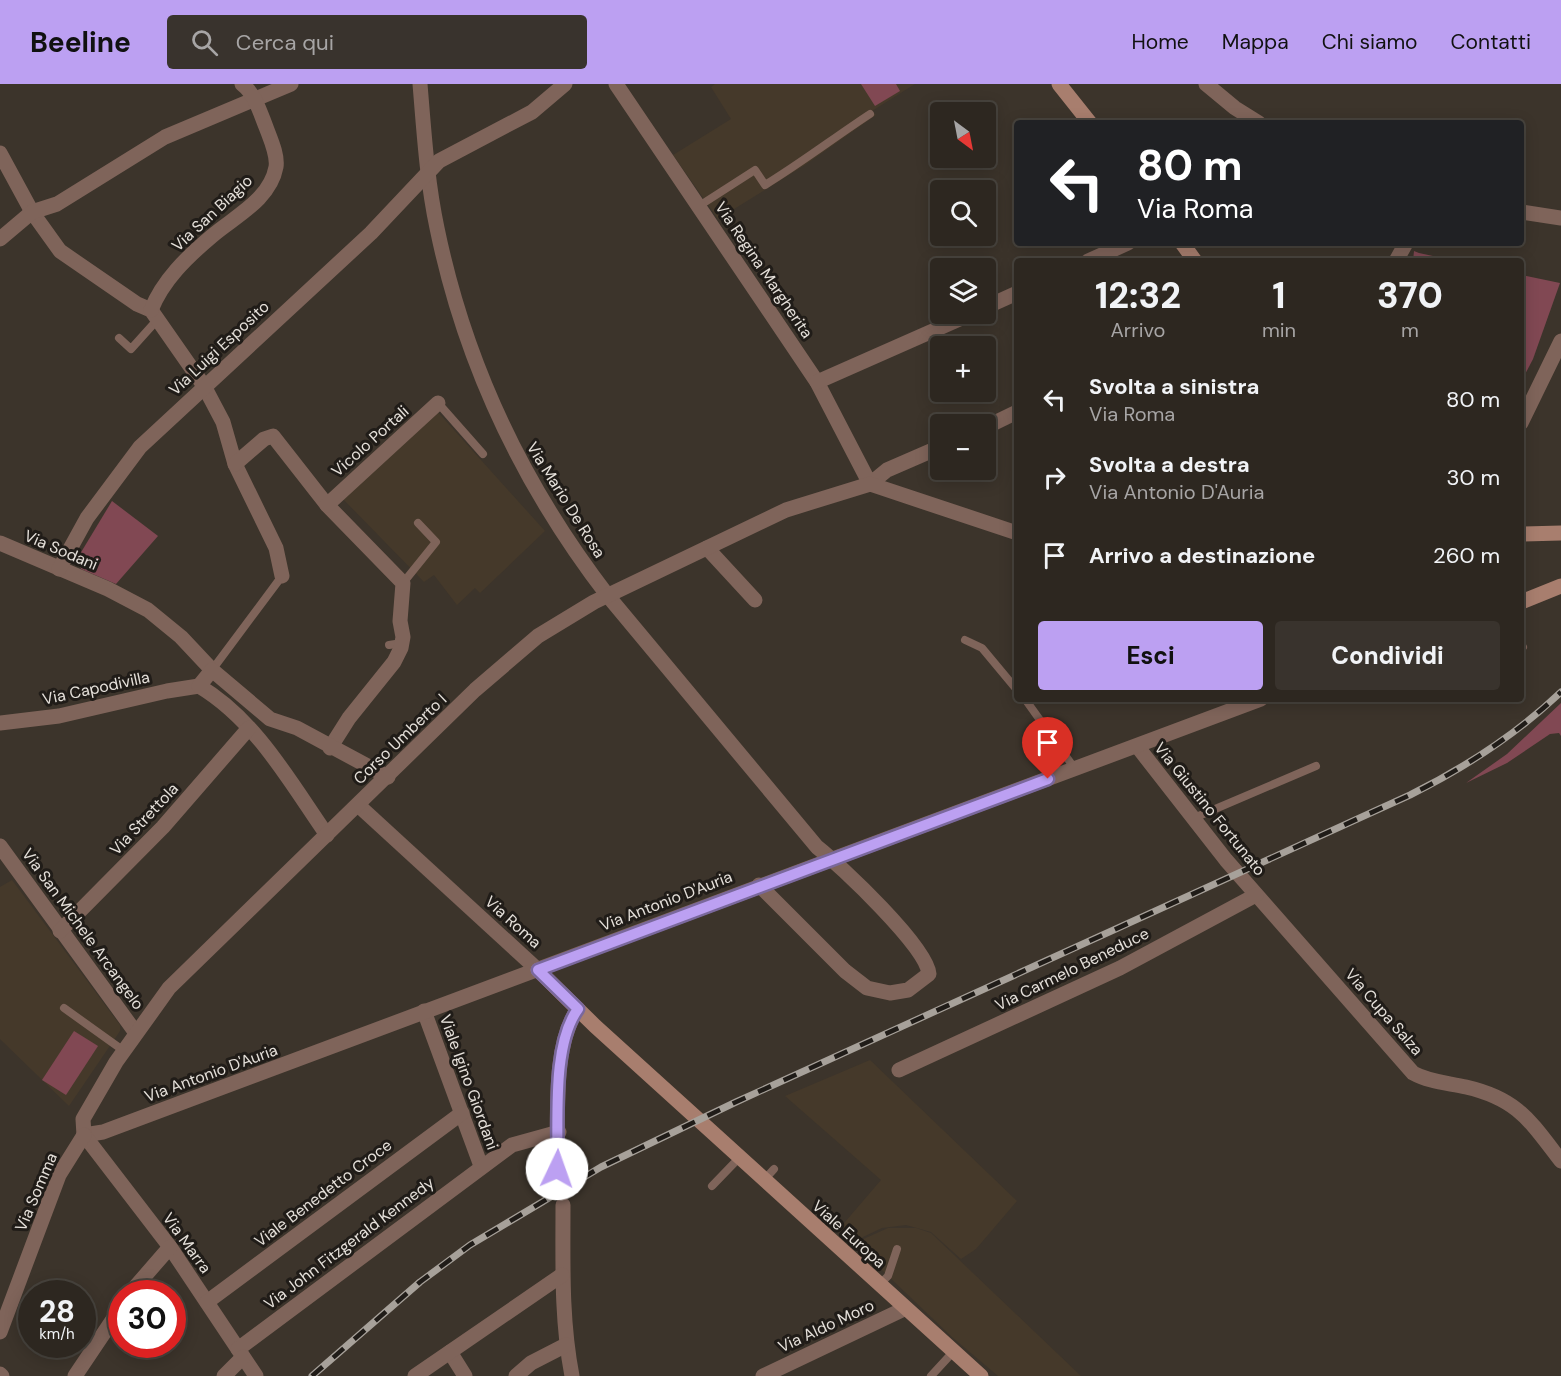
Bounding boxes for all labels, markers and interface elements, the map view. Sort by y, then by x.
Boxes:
search box [167,15,587,69]
text: Beeline [30,24,131,61]
icon: search [188,26,221,59]
text: Cerca qui [236,28,334,57]
text: Home [1131,28,1189,56]
text: Mappa [1222,28,1289,56]
text: Chi siamo [1322,28,1418,56]
text: Contatti [1451,28,1531,56]
north arrow [930,102,996,168]
map controls [930,102,996,480]
text: 80 m [1137,138,1243,193]
icon: left [1038,144,1116,222]
street label: Via San Biagio [167,170,257,256]
button: search [930,180,996,246]
text: Via Roma [1137,191,1253,226]
street label: Via Regina Margherita [710,198,818,342]
button: layers [930,258,996,324]
text: 12:32 [1095,272,1181,319]
text: 1 [1272,272,1286,319]
text: 370 [1377,272,1443,319]
street label: Via Luigi Esposito [164,296,274,400]
text: Arrivo [1111,317,1165,343]
text: min [1262,317,1296,343]
text: m [1401,317,1419,343]
button: + [930,336,996,402]
text: Svolta a sinistra [1089,372,1259,401]
icon: left [1038,383,1071,416]
text: 80 m [1446,385,1500,414]
street label: Vicolo Portali [327,401,413,481]
text: Via Roma [1089,401,1175,427]
button: − [930,414,996,480]
street label: Via Mario De Rosa [522,438,610,562]
text: Svolta a destra [1089,450,1250,479]
icon: right [1038,461,1071,494]
text: 30 m [1446,463,1500,492]
text: Via Antonio D'Auria [1089,479,1264,505]
street label: Via Sodani [21,525,101,575]
icon: arrive [1038,539,1071,572]
text: Arrivo a destinazione [1089,541,1315,570]
text: 260 m [1433,541,1500,570]
button: Esci [1038,621,1263,690]
button: Condividi [1275,621,1500,690]
street label: Via Capodivilla [40,666,152,710]
street label: Corso Umberto I [349,689,451,789]
pin [1022,717,1073,779]
icon: arrive [1031,726,1064,759]
street label: Via Giustino Fortunato [1150,738,1270,880]
street label: Via Strettola [105,778,183,860]
street label: Via San Michele Arcangelo [17,844,149,1014]
street label: Via Antonio D'Auria [597,866,735,936]
street label: Via Roma [480,891,546,953]
street label: Via Carmelo Beneduce [992,923,1152,1015]
street label: Via Cupa Salza [1340,964,1428,1060]
street label: Viale Igino Giordani [435,1011,503,1153]
street label: Via Antonio D'Auria [141,1039,281,1107]
street label: Viale Benedetto Croce [250,1134,396,1252]
position arrow [525,1137,589,1201]
street label: Via Somma [10,1149,62,1235]
street label: Via John Fitzgerald Kennedy [260,1172,439,1314]
street label: Viale Europa [808,1195,890,1273]
street label: Via Marra [158,1208,216,1278]
speed limit sign: 30 [108,1280,186,1358]
text: 28 [39,1292,75,1331]
street label: Via Aldo Moro [775,1295,877,1357]
text: km/h [39,1324,75,1344]

